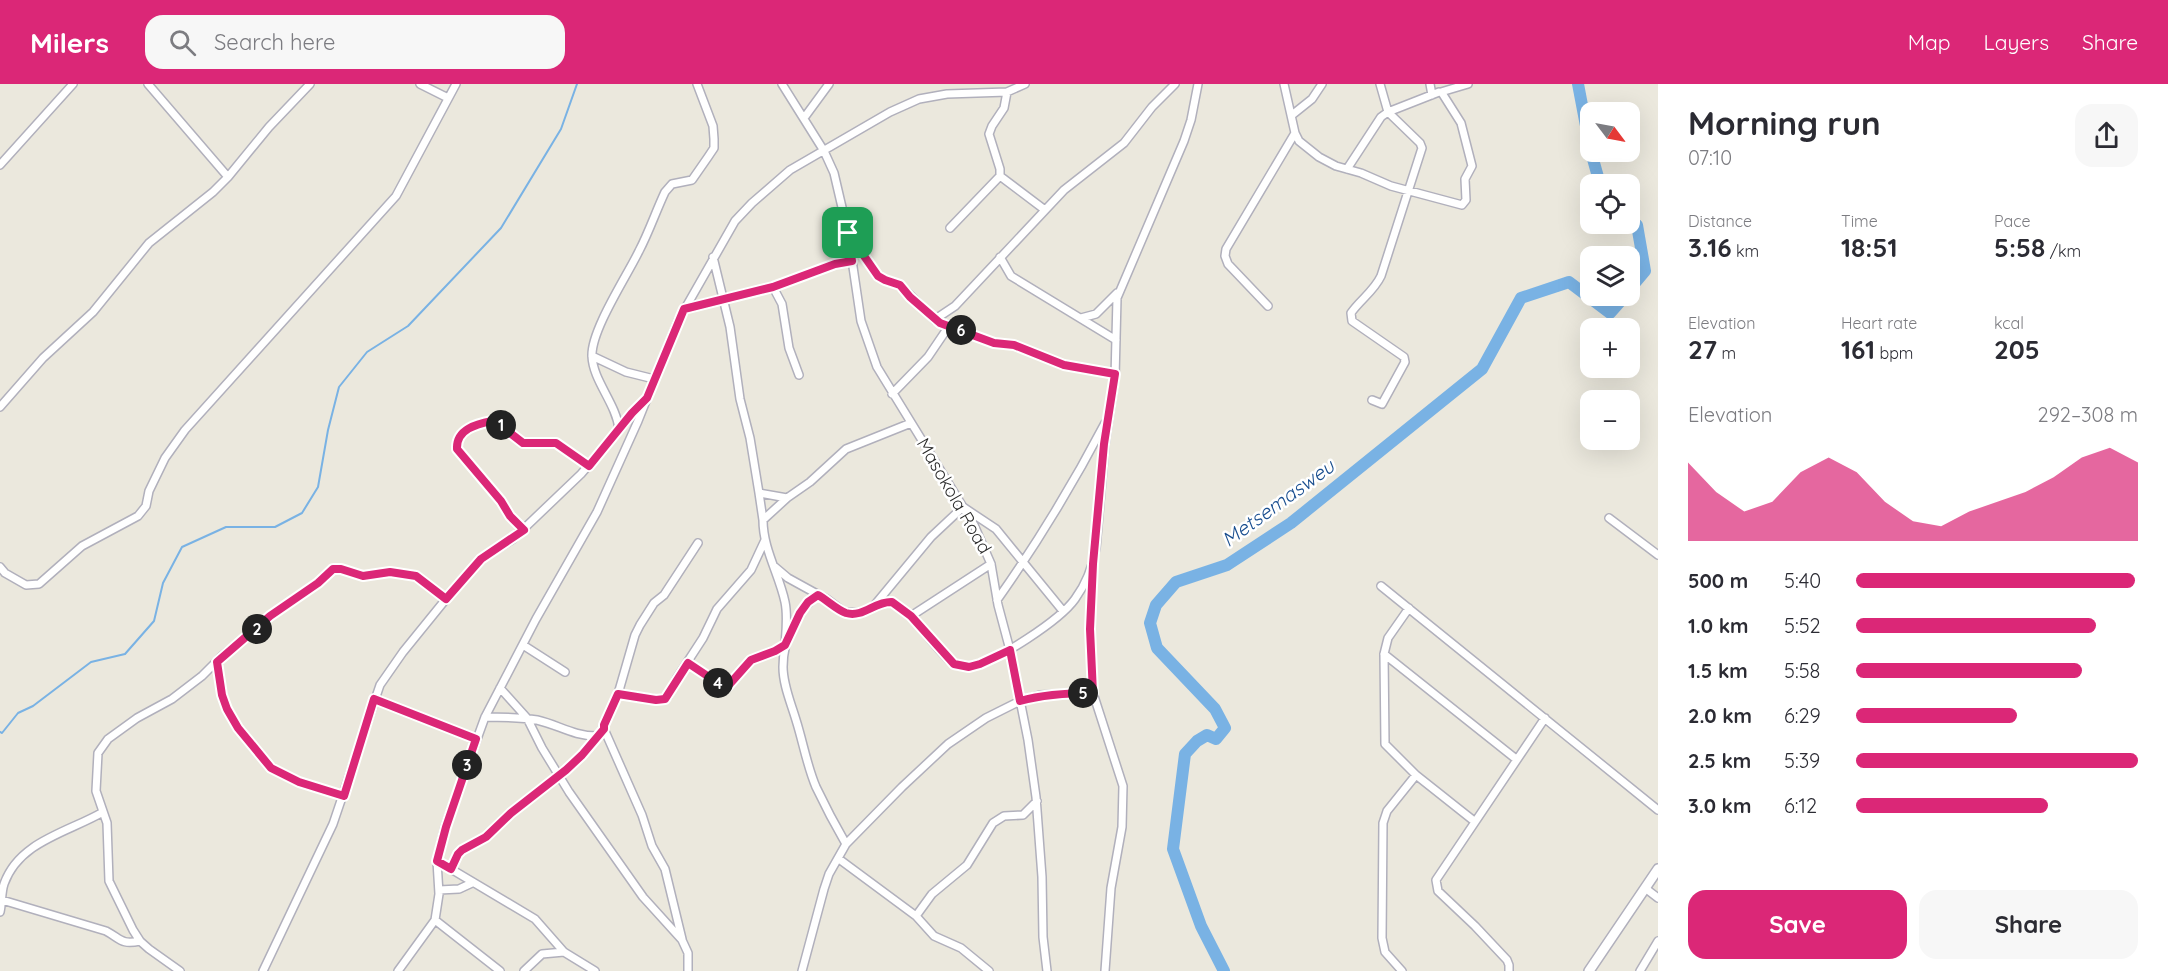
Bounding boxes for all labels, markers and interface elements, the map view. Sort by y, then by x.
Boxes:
search box [145,15,565,69]
text: Milers [30,25,109,60]
icon: search [166,26,199,59]
text: Search here [214,28,335,56]
text: Map [1908,29,1951,55]
text: Layers [1984,29,2049,55]
text: Share [2082,29,2138,55]
north arrow [1580,102,1640,162]
map controls [1580,102,1640,450]
text: Morning run [1688,102,1881,143]
button: share [2075,104,2138,167]
text: 07:10 [1688,145,1732,170]
button: locate [1580,174,1640,234]
pin [822,207,873,258]
text: Distance [1688,211,1752,231]
text: Time [1841,211,1878,231]
text: Pace [1994,211,2030,231]
icon: arrive [831,216,864,249]
text: 3.16 [1688,231,1732,264]
text: 18:51 [1841,231,1898,264]
text: 5:58 [1994,231,2045,264]
text: km [1732,241,1759,261]
text: /km [2045,241,2081,261]
button: layers [1580,246,1640,306]
text: Elevation [1688,313,1755,333]
text: Heart rate [1841,313,1917,333]
text: kcal [1994,313,2024,333]
pin: 6 [946,315,976,345]
button: + [1580,318,1640,378]
text: 6 [957,320,965,340]
text: 27 [1688,333,1717,366]
text: 161 [1841,333,1875,366]
text: 205 [1994,333,2040,366]
text: m [1717,343,1736,363]
text: bpm [1875,343,1913,363]
button: − [1580,390,1640,450]
text: Elevation [1688,402,1772,427]
text: 292–308 m [2038,402,2138,427]
pin: 1 [486,410,516,440]
text: 1 [498,415,504,435]
street label: Masokola Road [912,434,997,558]
water label: Metsemasweu [1216,452,1340,552]
text: 500 m [1688,568,1748,593]
text: 5:40 [1784,568,1821,593]
text: 1.0 km [1688,613,1748,638]
text: 5:52 [1784,613,1821,638]
pin: 2 [242,614,272,644]
text: 2 [252,619,262,639]
text: 1.5 km [1688,658,1748,683]
text: 5:58 [1784,658,1820,683]
pin: 4 [703,668,733,698]
text: 4 [713,673,723,693]
pin: 5 [1068,678,1098,708]
text: 5 [1078,683,1088,703]
text: 2.0 km [1688,703,1752,728]
text: 6:29 [1784,703,1821,728]
text: 2.5 km [1688,748,1751,773]
text: 5:39 [1784,748,1820,773]
pin: 3 [452,750,482,780]
text: 3 [463,755,471,775]
text: 3.0 km [1688,793,1751,818]
text: 6:12 [1784,793,1817,818]
button: Save [1688,890,1907,959]
button: Share [1919,890,2138,959]

